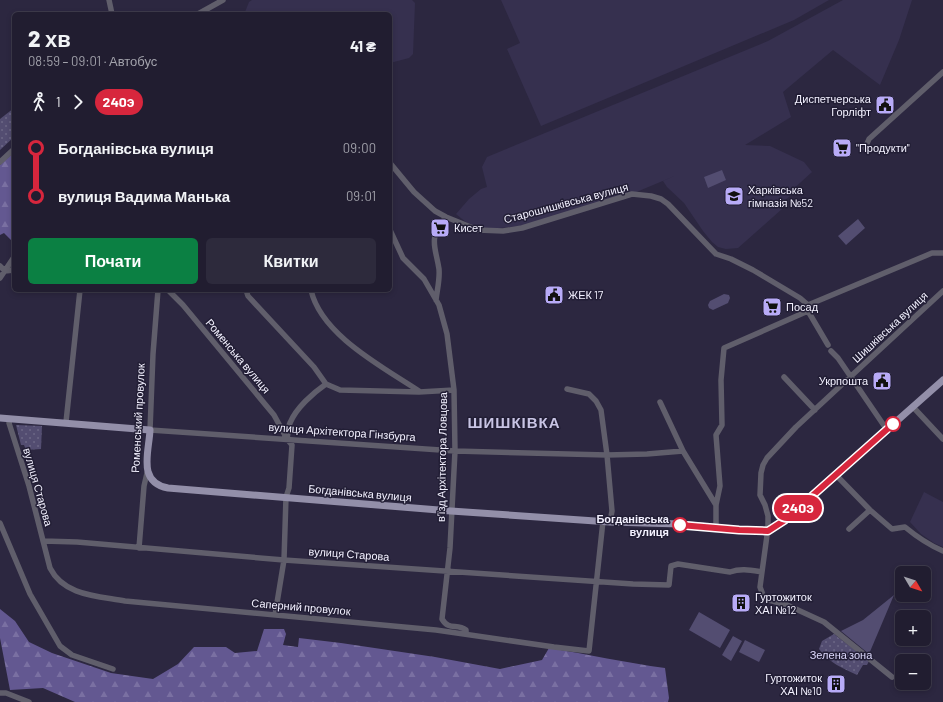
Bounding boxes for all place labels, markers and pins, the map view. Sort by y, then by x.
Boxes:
place label: Диспетчерська Горліфт [795,92,872,118]
public building icon: Диспетчерська Горліфт [874,94,896,116]
supermarket icon: "Продукти" [831,137,853,159]
place label: "Продукти" [856,141,910,154]
place label: Харківська гімназія №52 [748,183,813,209]
school or university icon: Харківська гімназія №52 [723,185,745,207]
supermarket icon: Кисет [429,217,451,239]
place label: Кисет [454,221,483,234]
public building icon: ЖЕК 17 [543,284,565,306]
place label: ЖЕК 17 [568,288,603,301]
supermarket icon: Посад [761,296,783,318]
place label: Посад [786,300,819,313]
public building icon: Укрпошта [871,370,893,392]
place label: Укрпошта [819,374,869,387]
unlabelled marker [885,416,901,432]
place label: Богданівська вулиця [596,512,670,538]
marker: Богданівська вулиця [672,517,688,533]
place label: Гуртожиток ХАІ №12 [755,590,812,616]
building icon: Гуртожиток ХАІ №12 [730,592,752,614]
place label: Гуртожиток ХАІ №10 [765,671,822,697]
building icon: Гуртожиток ХАІ №10 [825,673,847,695]

